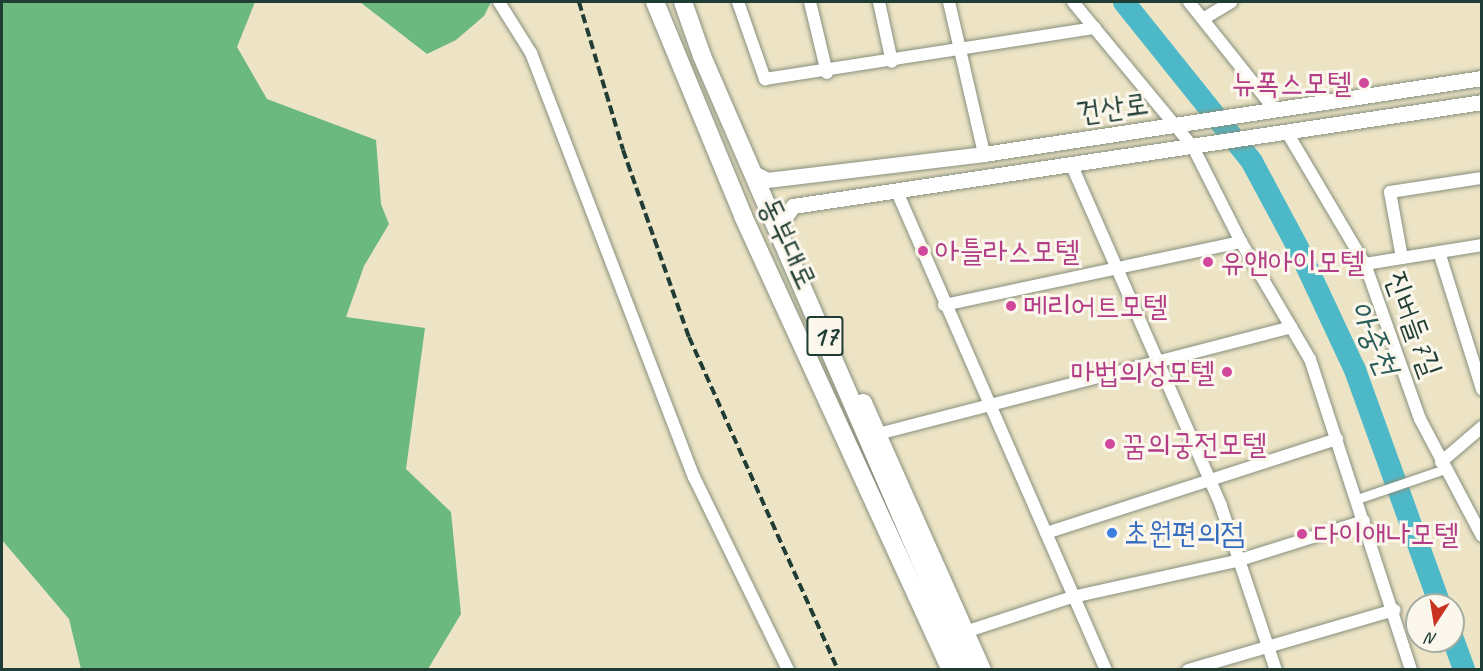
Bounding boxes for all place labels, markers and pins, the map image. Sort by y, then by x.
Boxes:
place label: 뉴폭스모텔 [1231,65,1352,101]
marker: 뉴폭스모텔 [1357,76,1371,90]
place label: 아틀라스모텔 [935,233,1080,269]
marker: 아틀라스모텔 [916,244,930,258]
place label: 유앤아이모텔 [1220,244,1365,280]
marker: 유앤아이모텔 [1201,255,1215,269]
place label: 메리어트모텔 [1023,288,1168,324]
marker: 메리어트모텔 [1004,299,1018,313]
place label: 마법의성모텔 [1070,354,1215,390]
marker: 마법의성모텔 [1220,365,1234,379]
place label: 꿈의궁전모텔 [1122,426,1267,462]
marker: 꿈의궁전모텔 [1103,437,1117,451]
place label: 초원편의점 [1124,515,1245,551]
place label: 다이애나모텔 [1314,516,1459,552]
marker: 초원편의점 [1105,526,1119,540]
marker: 다이애나모텔 [1295,527,1309,541]

